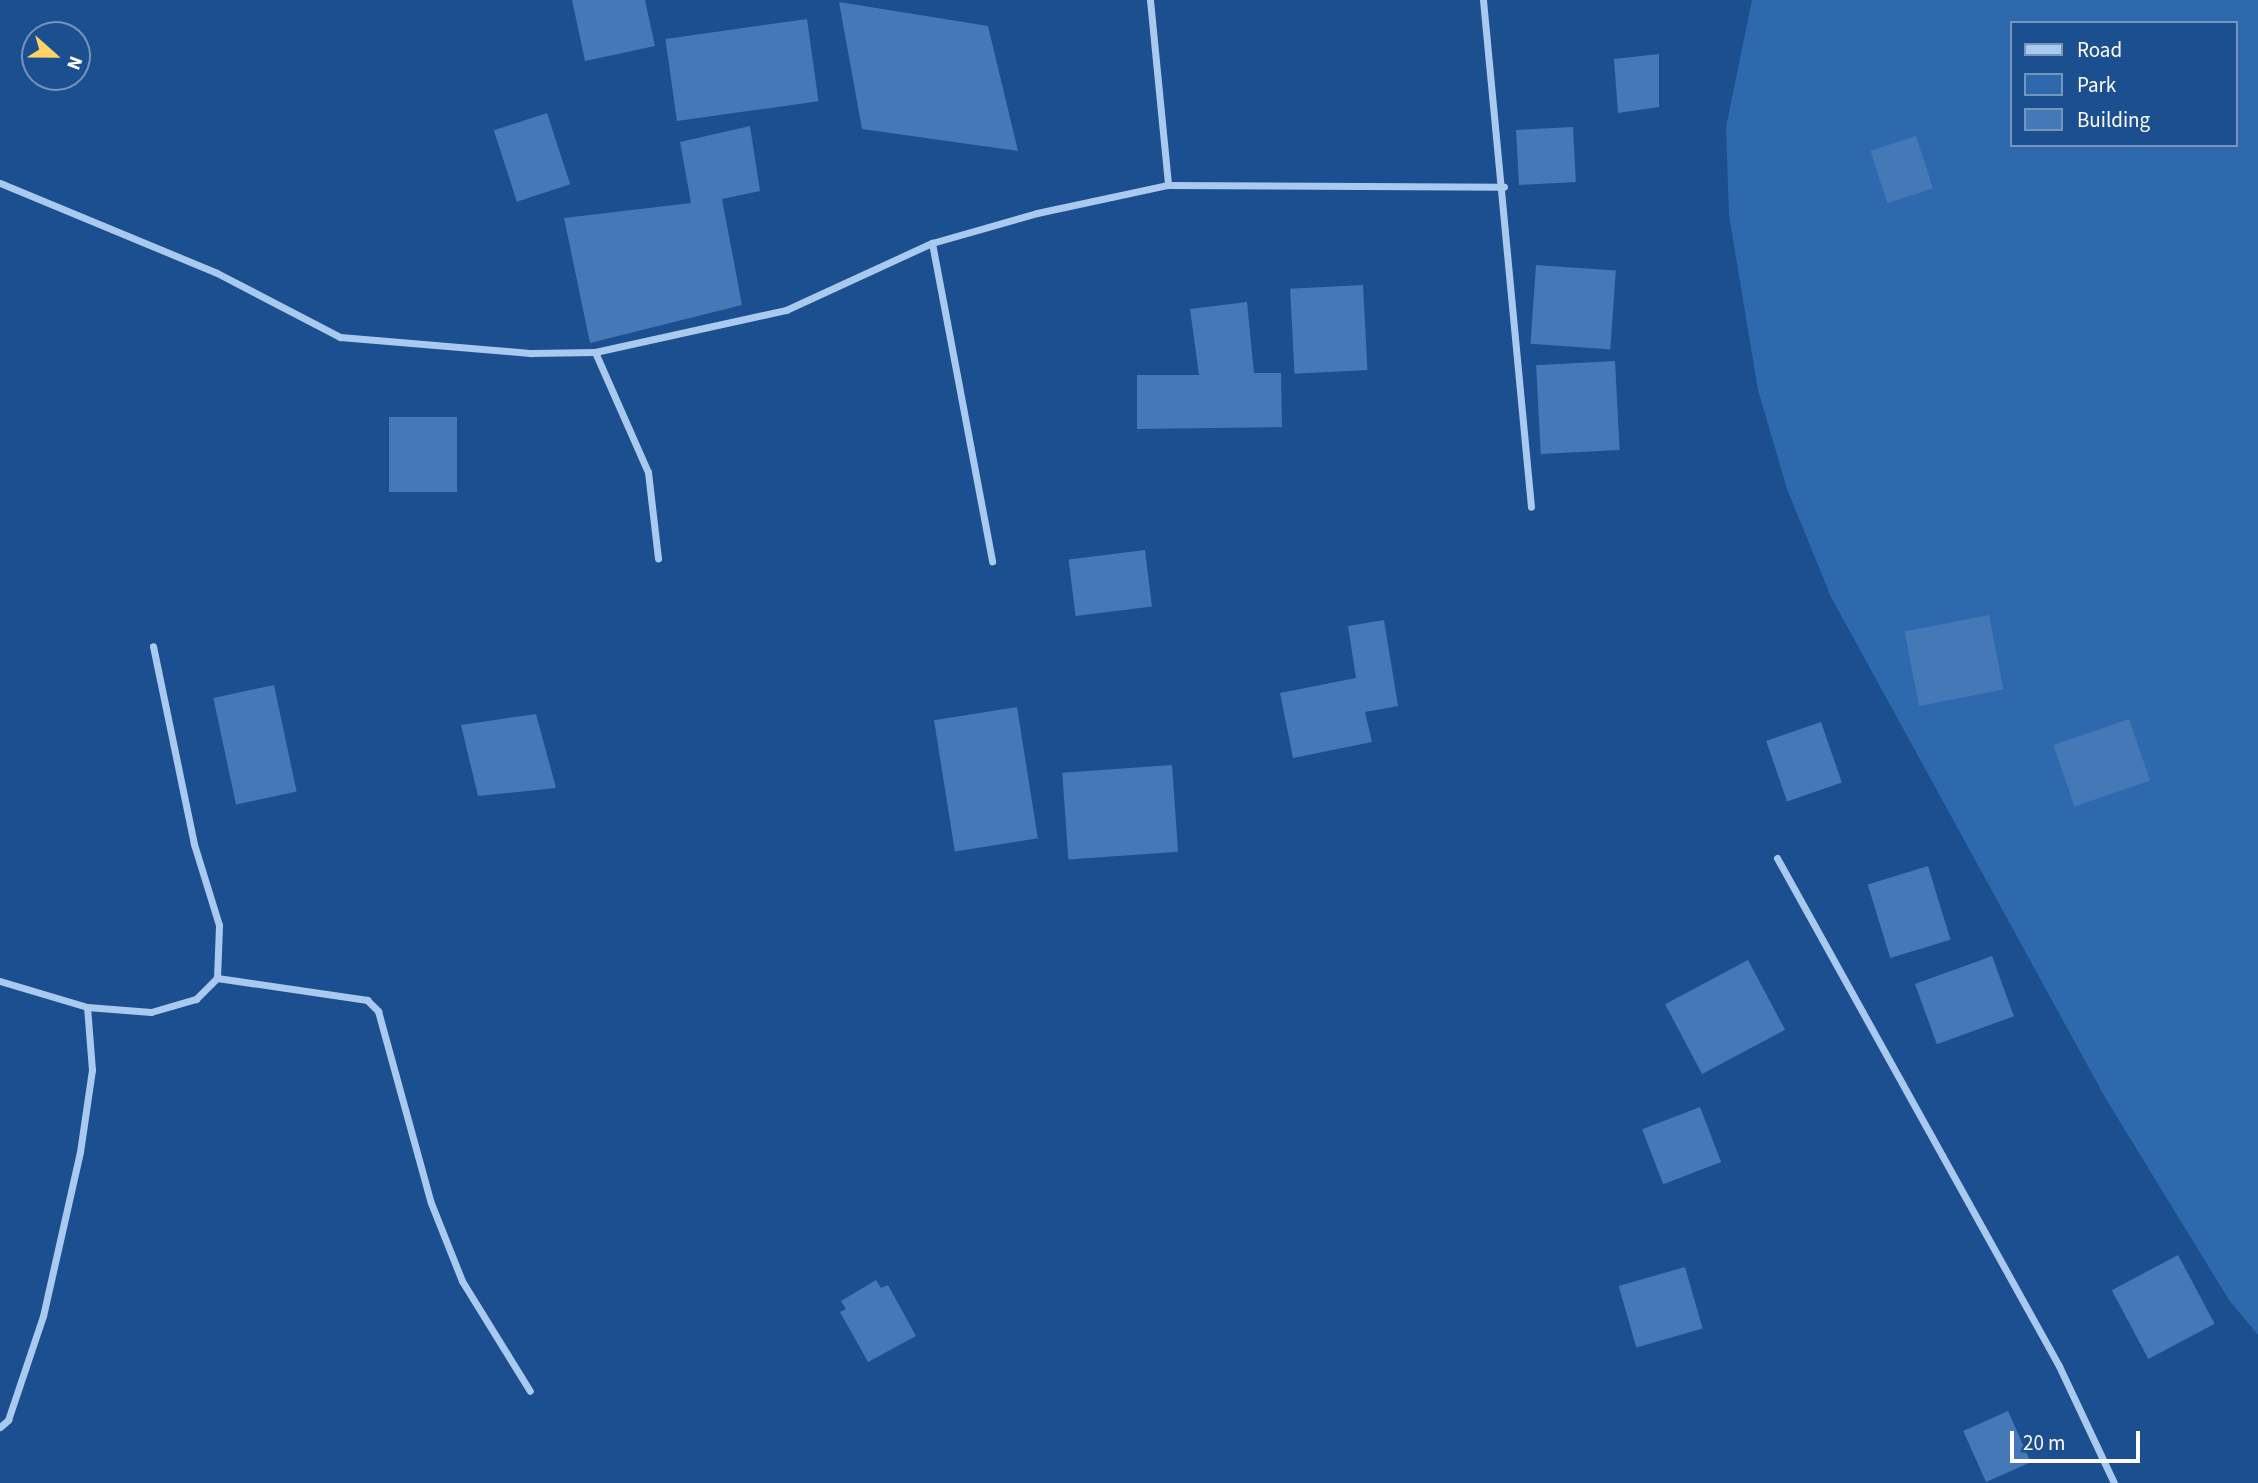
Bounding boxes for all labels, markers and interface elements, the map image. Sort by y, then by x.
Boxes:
north arrow [21,21,91,91]
legend [2010,21,2237,147]
text: Road [2077,35,2122,65]
text: N [59,52,89,74]
text: Park [2077,70,2116,100]
text: Building [2077,105,2150,135]
scale bar [2013,1416,2142,1460]
text: 20 m [2023,1428,2065,1458]

